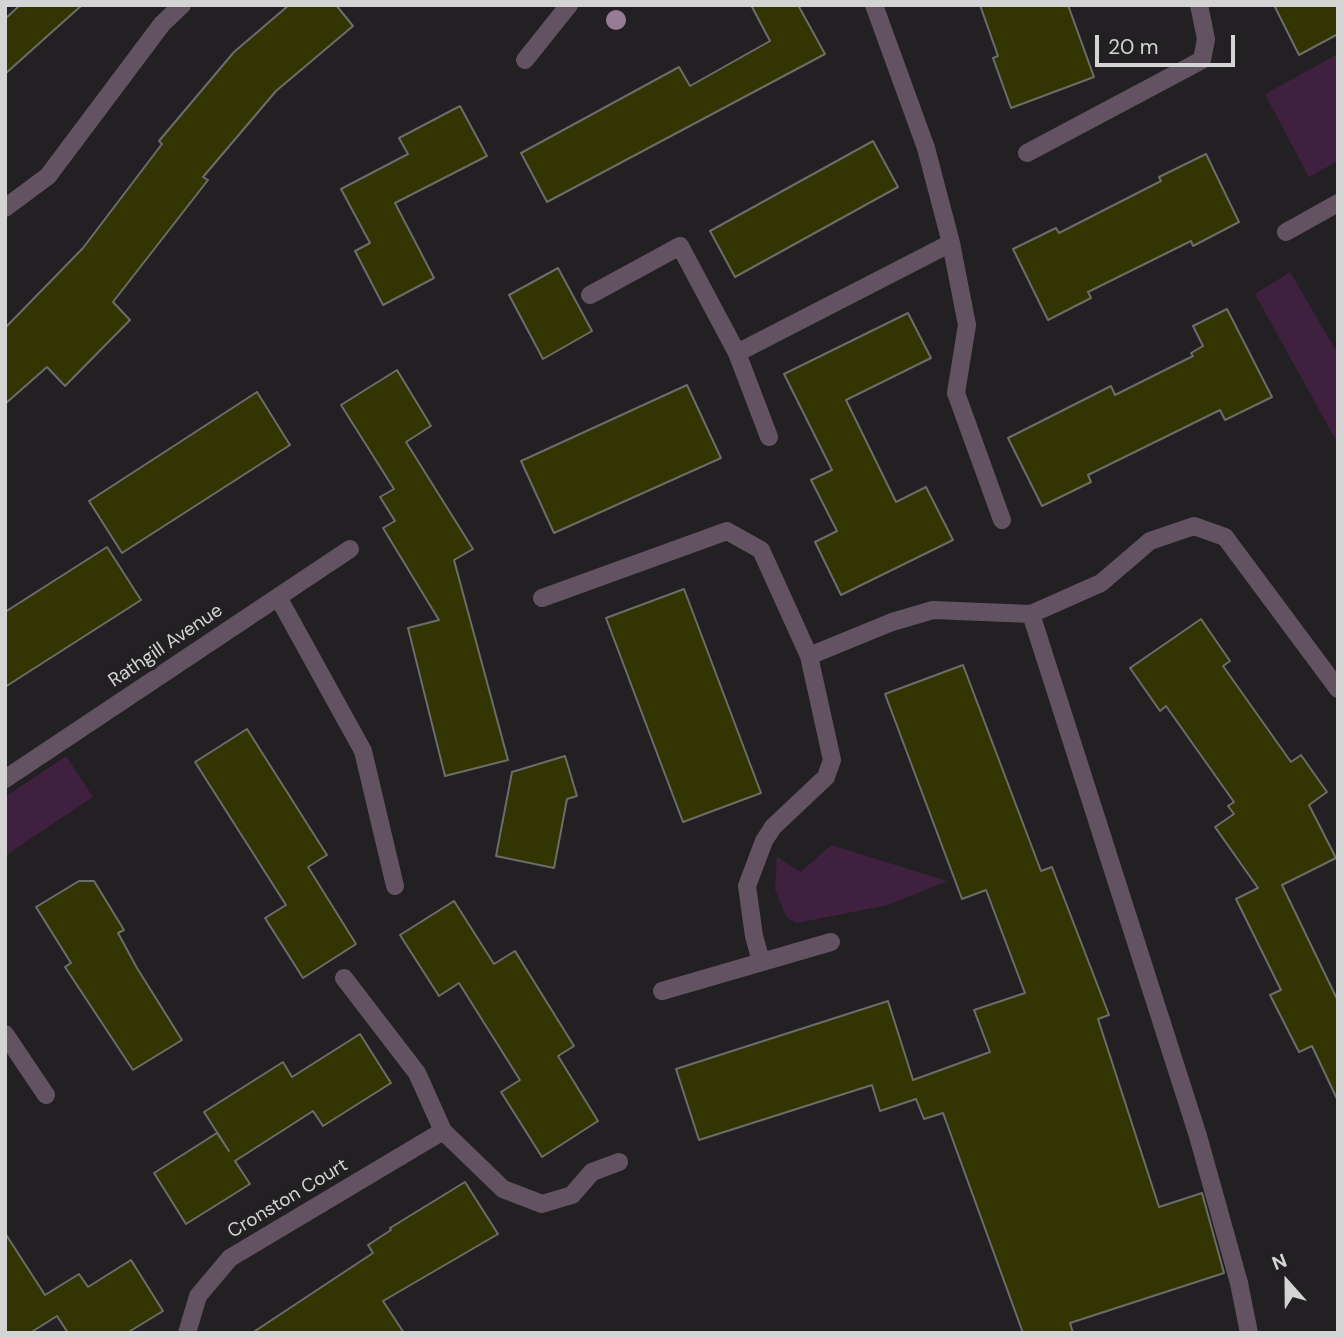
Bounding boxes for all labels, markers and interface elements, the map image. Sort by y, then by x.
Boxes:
scale bar [1098,21,1238,65]
text: 20 m [1108,33,1159,61]
street label: Rathgill Avenue [105,599,227,693]
street label: Cronston Court [224,1154,352,1244]
north arrow [1252,1247,1322,1317]
text: N [1268,1248,1290,1276]

